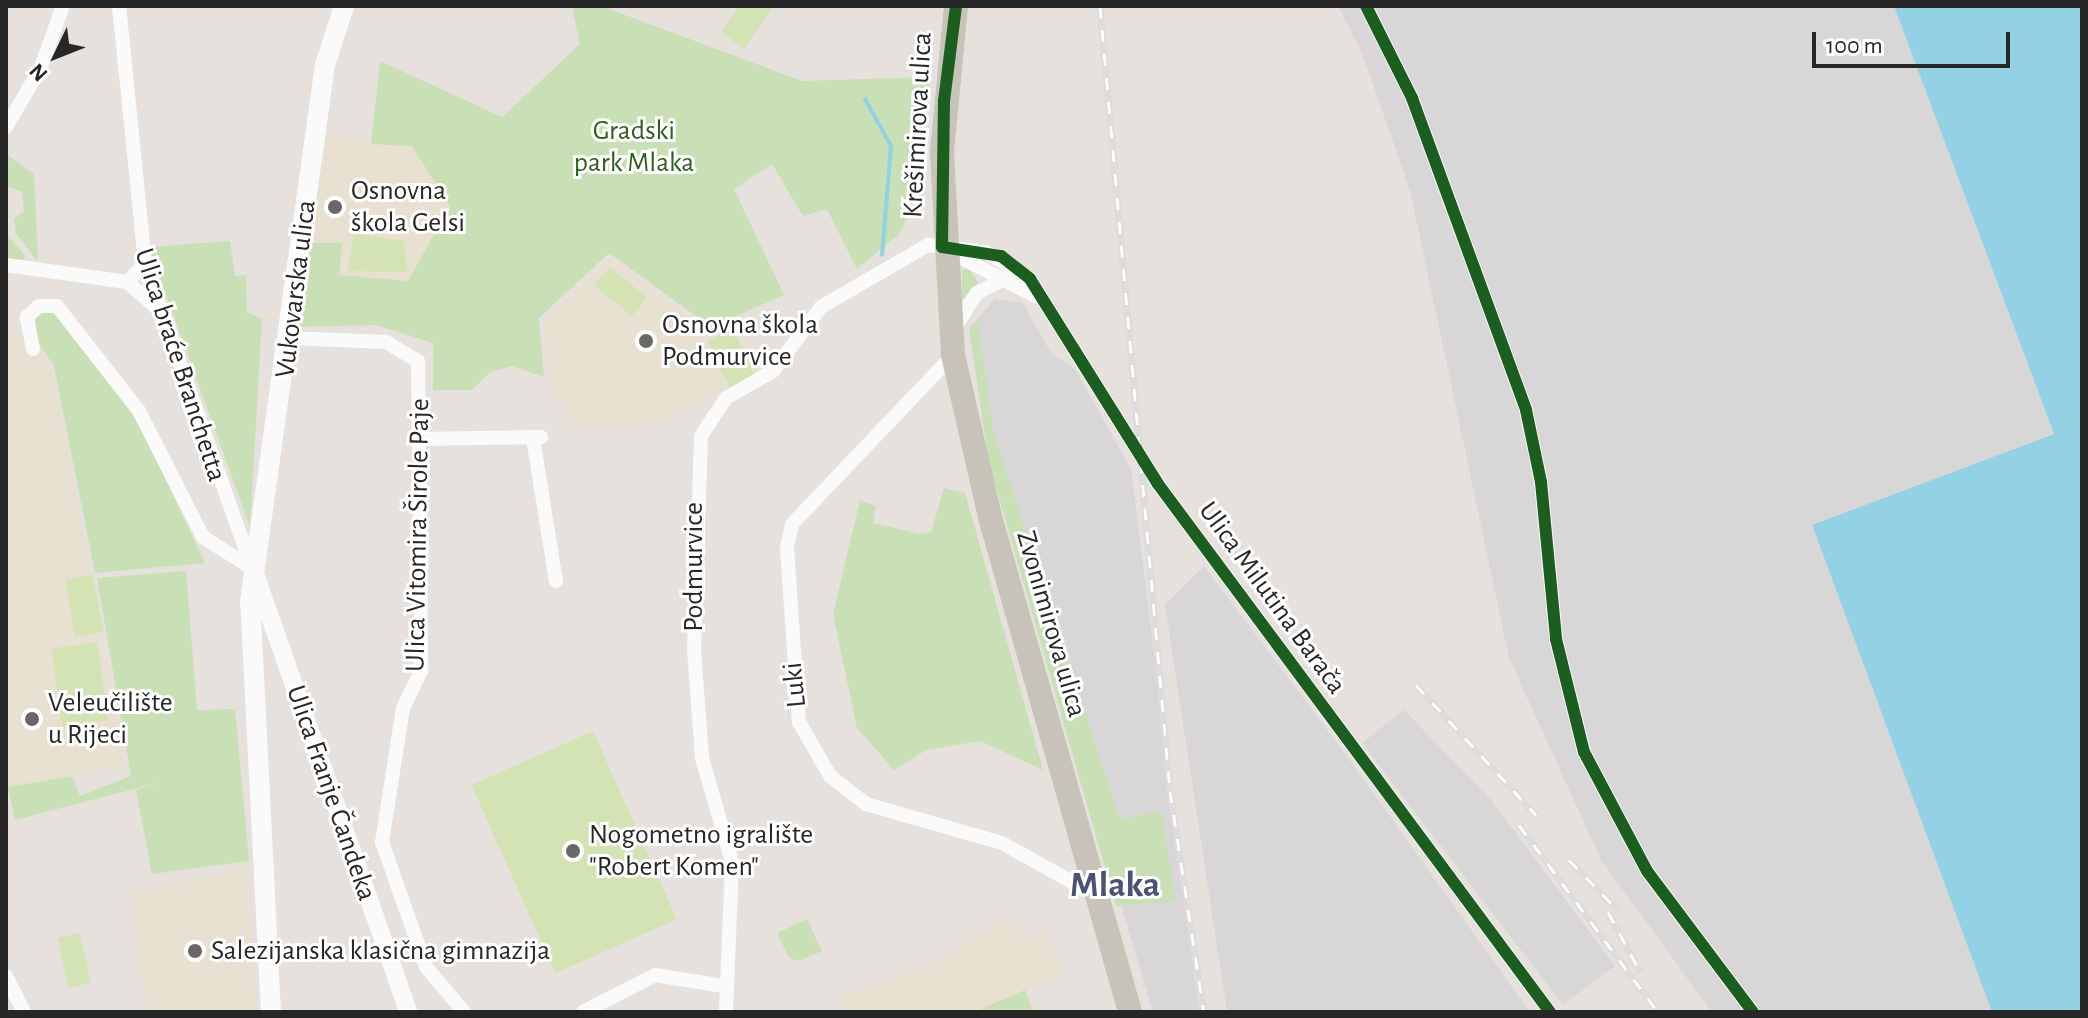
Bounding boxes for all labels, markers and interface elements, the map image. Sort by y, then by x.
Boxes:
north arrow [16,16,96,96]
scale bar [1816,16,2014,66]
street label: Krešimirova ulica [896,31,940,219]
text: 100 m [1826,34,1883,58]
text: N [25,59,52,85]
park label: Gradski park Mlaka [574,114,694,180]
place label: Osnovna škola Gelsi [351,174,465,240]
street label: Vukovarska ulica [268,198,324,380]
marker: Osnovna škola Gelsi [326,198,344,216]
street label: Ulica braće Branchetta [126,244,234,486]
place label: Osnovna škola Podmurvice [662,308,818,374]
marker: Osnovna škola Podmurvice [637,332,655,350]
street label: Ulica Vitomira Širole Paje [399,398,437,672]
street label: Ulica Milutina Barača [1191,495,1353,701]
street label: Podmurvice [677,502,711,632]
street label: Zvonimirova ulica [1008,527,1094,721]
street label: Luki [776,661,814,709]
street label: Ulica Franje Čandeka [278,681,384,905]
place label: Veleučilište u Rijeci [48,686,173,752]
marker: Veleučilište u Rijeci [23,710,41,728]
place label: Nogometno igralište "Robert Komen" [589,818,813,884]
marker: Nogometno igralište "Robert Komen" [564,842,582,860]
district label: Mlaka [1070,864,1160,908]
place label: Salezijanska klasična gimnazija [211,934,550,968]
marker: Salezijanska klasična gimnazija [186,942,204,960]

